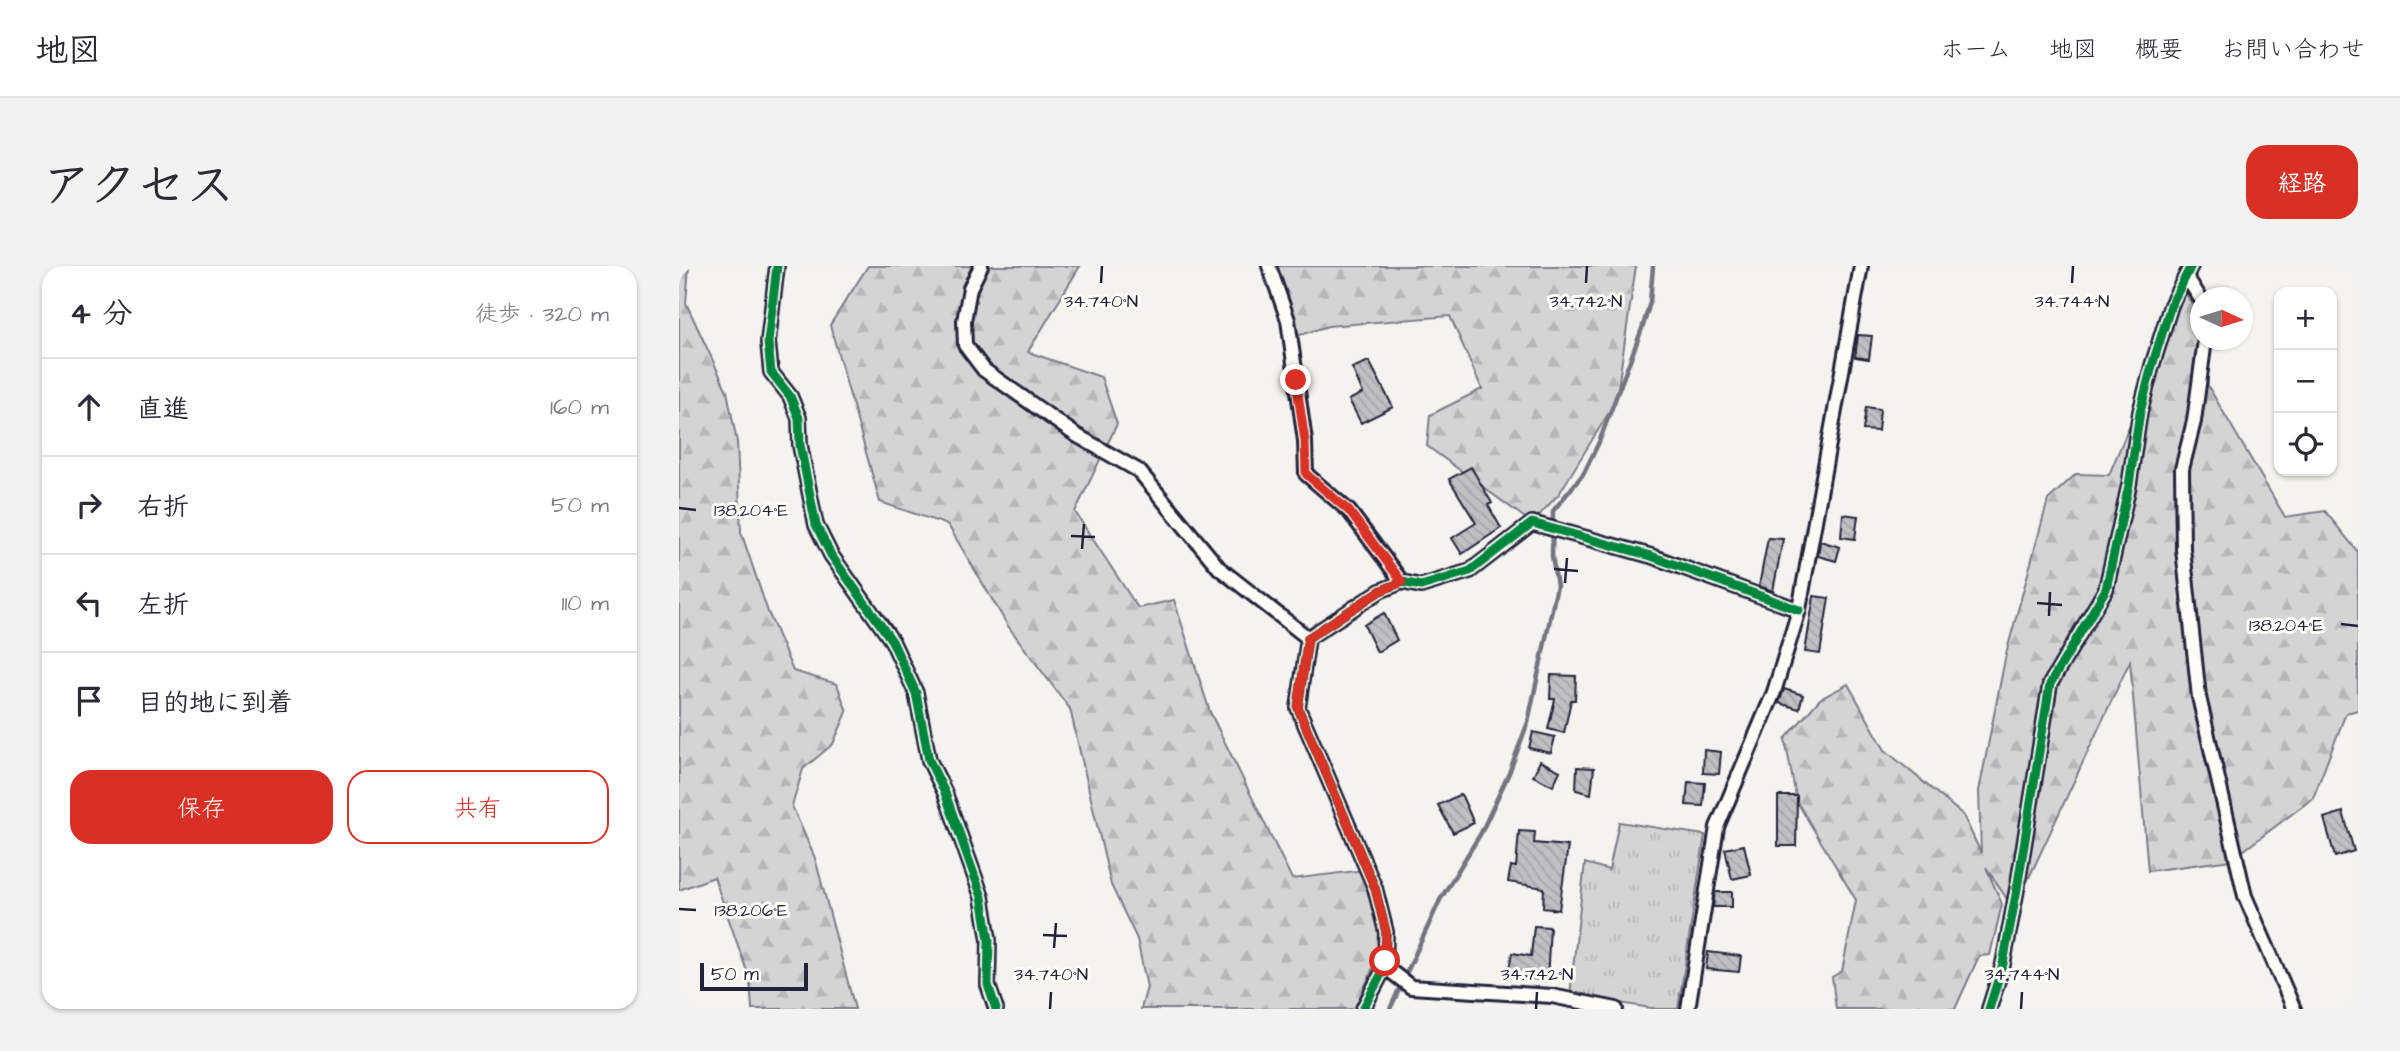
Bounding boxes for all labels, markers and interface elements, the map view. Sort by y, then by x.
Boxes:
text: 地図 [35,28,101,74]
text: ホーム [1940,33,2011,67]
text: 地図 [2049,33,2097,67]
text: 概要 [2135,33,2183,67]
text: お問い合わせ [2221,33,2365,67]
button: 経路 [2246,145,2358,219]
text: アクセス [42,153,235,221]
north arrow [2190,287,2253,350]
map controls [2274,287,2337,476]
button: + [2274,287,2337,350]
text: 34.740°N [1064,289,1138,314]
text: 34.742°N [1550,289,1622,314]
text: 34.744°N [2035,289,2109,314]
text: 4 分 [70,293,132,335]
text: 徒歩 · 320 m [475,298,609,330]
button: − [2274,350,2337,413]
route end [1280,364,1311,395]
icon: ahead [70,388,108,426]
text: 直進 [137,391,189,427]
text: 160 m [550,391,609,423]
button: locate [2274,413,2337,476]
icon: right [70,486,108,524]
text: 右折 [137,489,189,525]
text: 50 m [551,489,609,521]
text: 138.204°E [714,498,788,523]
icon: left [70,584,108,622]
text: 左折 [137,587,189,623]
text: 110 m [561,587,609,619]
text: 138.204°E [2249,613,2323,638]
icon: arrive [70,682,108,720]
text: 目的地に到着 [137,685,293,721]
button: 保存 [70,770,333,844]
button: 共有 [347,770,609,844]
text: 138.206°E [714,898,788,923]
route start [1369,945,1400,976]
scale bar [700,960,809,992]
text: 50 m [711,961,759,988]
text: 34.740°N [1014,962,1088,987]
text: 34.742°N [1501,962,1573,987]
text: 34.744°N [1985,962,2059,987]

